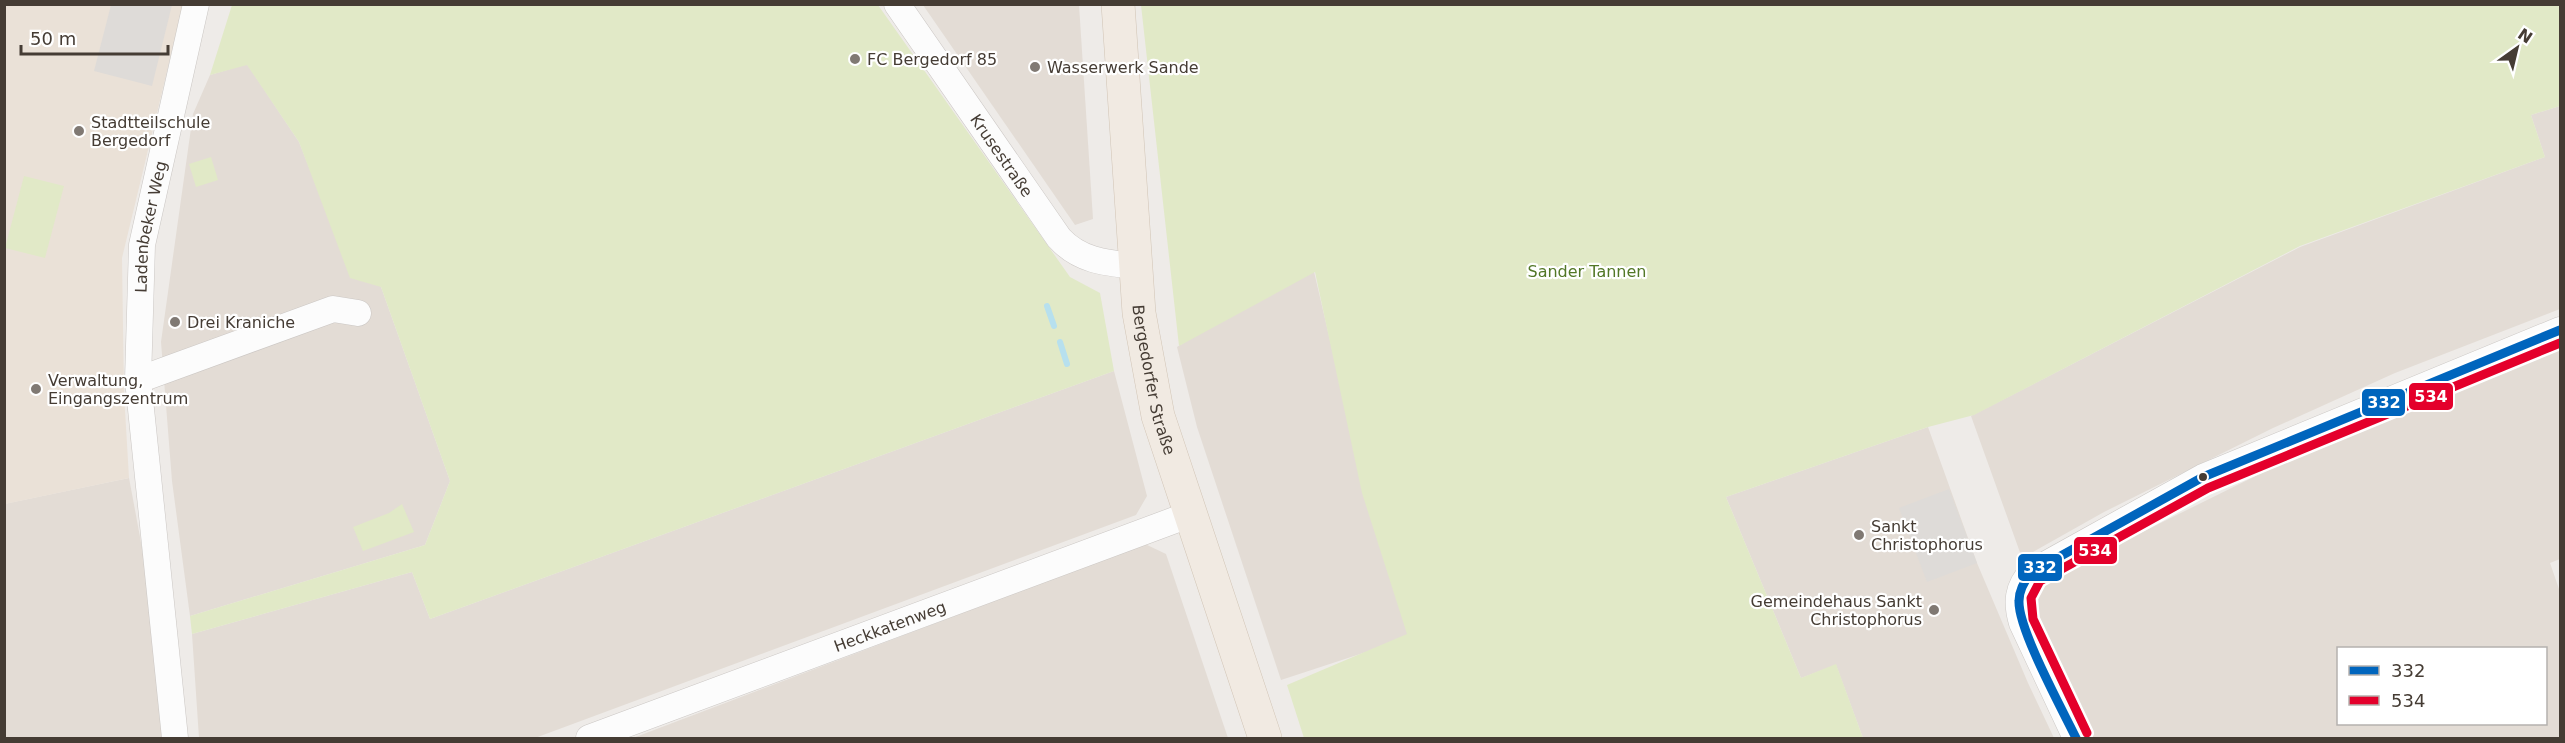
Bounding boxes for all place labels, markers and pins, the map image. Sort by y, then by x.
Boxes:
place label: FC Bergedorf 85 [867,50,997,69]
marker: FC Bergedorf 85 [848,52,862,66]
place label: Wasserwerk Sande [1047,58,1199,77]
marker: Wasserwerk Sande [1028,60,1042,74]
place label: Stadtteilschule Bergedorf [91,113,210,150]
marker: Stadtteilschule Bergedorf [72,124,86,138]
place label: Drei Kraniche [187,313,295,332]
marker: Drei Kraniche [168,315,182,329]
place label: Verwaltung, Eingangszentrum [48,371,188,408]
marker: Verwaltung, Eingangszentrum [29,382,43,396]
unlabelled marker [2197,471,2209,483]
place label: Sankt Christophorus [1871,517,1983,554]
marker: Sankt Christophorus [1852,528,1866,542]
place label: Gemeindehaus Sankt Christophorus [1751,592,1922,629]
marker: Gemeindehaus Sankt Christophorus [1927,603,1941,617]

